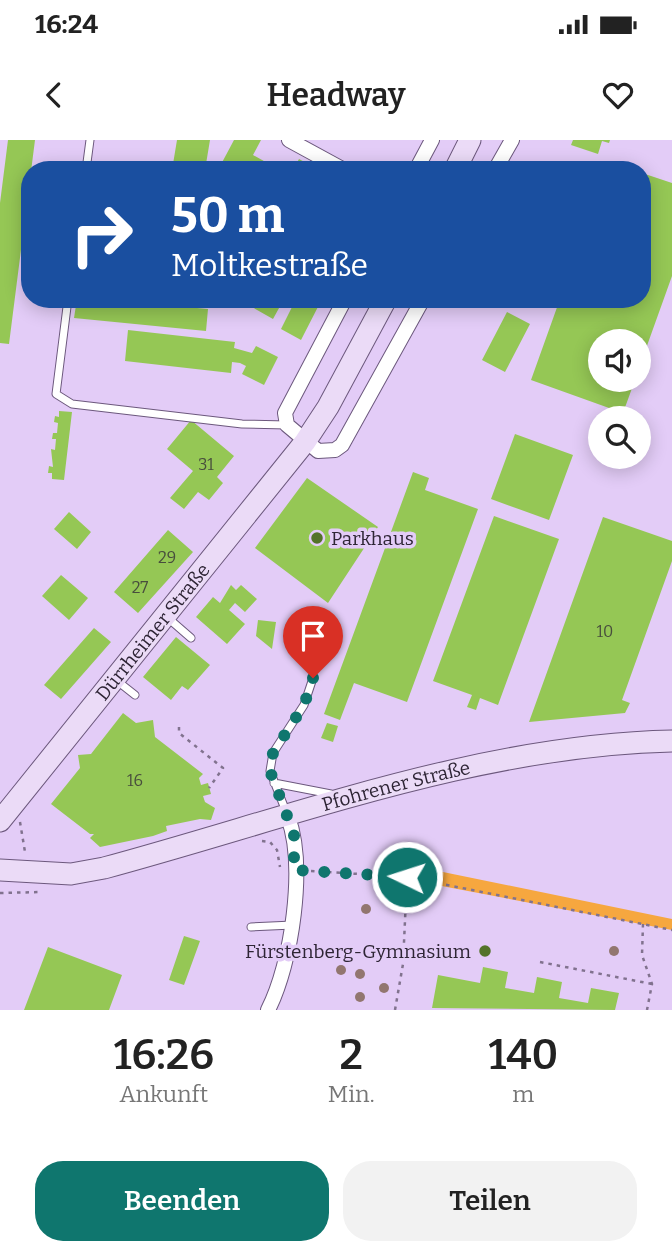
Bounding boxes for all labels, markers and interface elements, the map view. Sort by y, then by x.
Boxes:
text: 16:24 [35,9,98,40]
icon: back [35,76,73,114]
text: Headway [267,76,405,114]
icon: heart [599,76,637,114]
text: 50 m [171,186,284,245]
icon: right [56,189,147,280]
text: Moltkestraße [171,246,368,284]
map controls [588,329,651,469]
button: sound [588,329,651,392]
button: search [588,406,651,469]
house number: 31 [198,455,214,474]
place label: Parkhaus [331,527,414,550]
marker: Parkhaus [309,530,325,546]
house number: 29 [158,548,176,567]
street label: Dürrheimer Straße [91,559,215,705]
house number: 27 [132,578,148,597]
pin [283,606,343,678]
icon: arrive [294,617,332,655]
house number: 10 [597,622,613,641]
street label: Pfohrener Straße [319,756,472,816]
house number: 16 [127,771,143,790]
position arrow [370,840,444,914]
place label: Fürstenberg-Gymnasium [245,940,471,963]
marker: Fürstenberg-Gymnasium [477,943,493,959]
text: 16:26 [114,1030,214,1080]
text: 2 [340,1030,363,1080]
text: 140 [488,1030,558,1080]
text: Ankunft [120,1080,208,1108]
text: Min. [328,1080,375,1108]
text: m [512,1080,534,1108]
button: Beenden [35,1161,329,1241]
button: Teilen [343,1161,637,1241]

